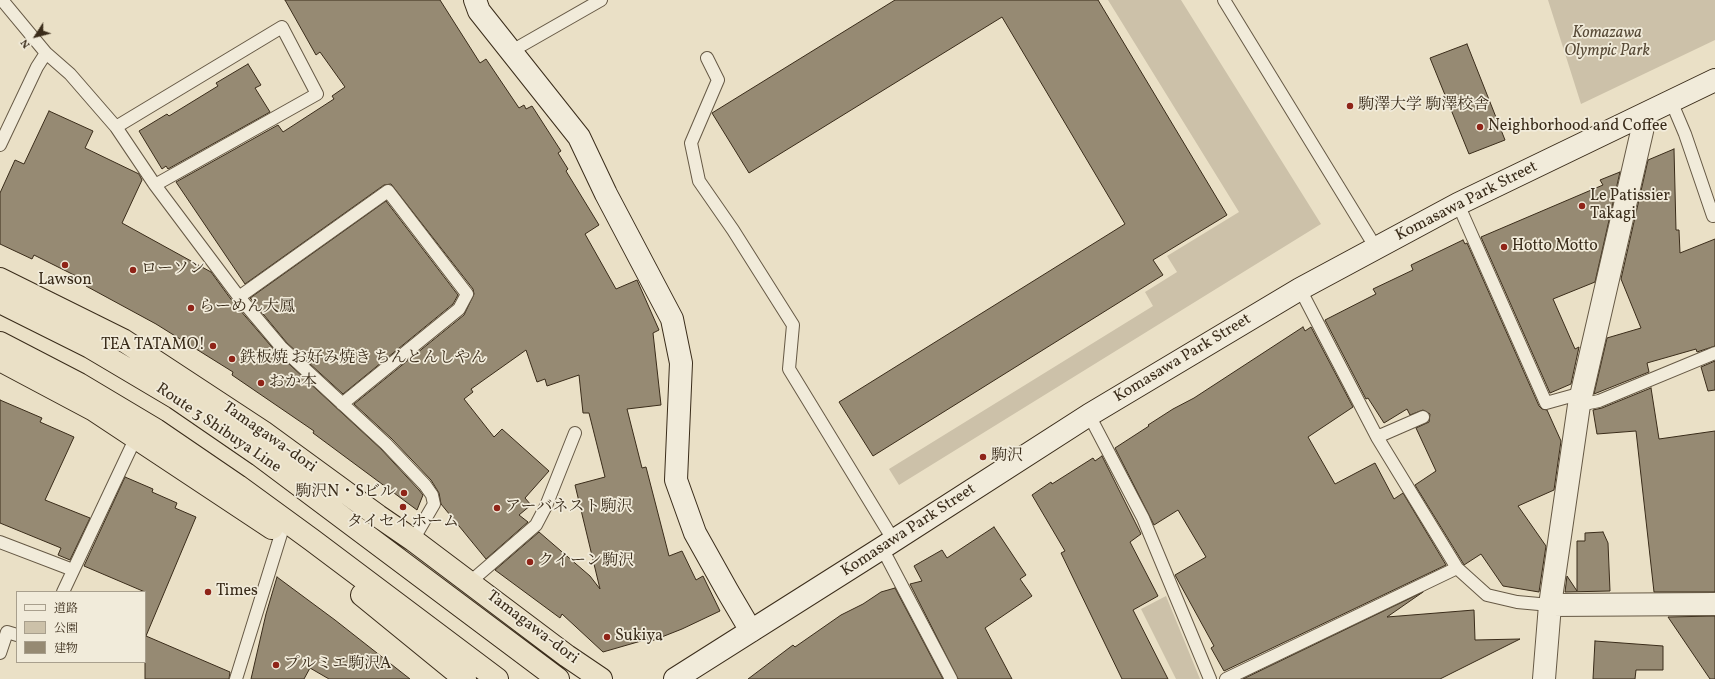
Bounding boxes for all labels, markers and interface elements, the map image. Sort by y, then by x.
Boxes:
north arrow [16,16,56,56]
park label: Komazawa Olympic Park [1564,24,1650,62]
text: N [17,36,34,51]
place label: 駒澤大学 駒澤校舎 [1358,96,1489,116]
marker: 駒澤大学 駒澤校舎 [1345,101,1355,111]
place label: Neighborhood and Coffee [1488,117,1667,137]
marker: Neighborhood and Coffee [1475,122,1485,132]
street label: Komasawa Park Street [1393,158,1541,246]
place label: Le Patissier Takagi [1590,187,1670,225]
marker: Le Patissier Takagi [1577,201,1587,211]
place label: Hotto Motto [1512,237,1598,257]
marker: Hotto Motto [1499,242,1509,252]
marker: Lawson [60,260,70,270]
place label: ローソン [141,260,205,280]
marker: ローソン [128,265,138,275]
place label: Lawson [38,271,92,291]
place label: らーめん大鳳 [199,298,295,318]
marker: らーめん大鳳 [186,303,196,313]
street label: Komasawa Park Street [1111,310,1255,408]
place label: TEA TATAMO! [101,336,205,356]
marker: TEA TATAMO! [208,341,218,351]
place label: 鉄板焼 お好み焼き ちんとんしやん [240,349,486,369]
marker: 鉄板焼 お好み焼き ちんとんしやん [227,354,237,364]
place label: おか本 [269,373,317,393]
marker: おか本 [256,378,266,388]
street label: Route 3 Shibuya Line [152,380,284,478]
street label: Tamagawa-dori [218,399,320,477]
place label: 駒沢 [991,447,1023,467]
marker: 駒沢 [978,452,988,462]
street label: Komasawa Park Street [838,480,980,582]
place label: 駒沢N・Sビル [295,483,396,503]
marker: 駒沢N・Sビル [399,488,409,498]
place label: アーバネスト駒沢 [505,498,633,518]
marker: タイセイホーム [398,502,408,512]
marker: アーバネスト駒沢 [492,503,502,513]
place label: タイセイホーム [347,513,459,533]
place label: クイーン駒沢 [538,552,634,572]
marker: クイーン駒沢 [525,557,535,567]
place label: Times [216,582,258,602]
marker: Times [203,587,213,597]
street label: Tamagawa-dori [482,587,582,669]
legend [16,591,146,663]
text: 道路 [54,601,78,617]
text: 公園 [54,621,78,637]
place label: Sukiya [615,627,663,647]
marker: Sukiya [602,632,612,642]
text: 建物 [54,641,78,657]
place label: プルミエ駒沢A [284,655,391,675]
marker: プルミエ駒沢A [271,660,281,670]

